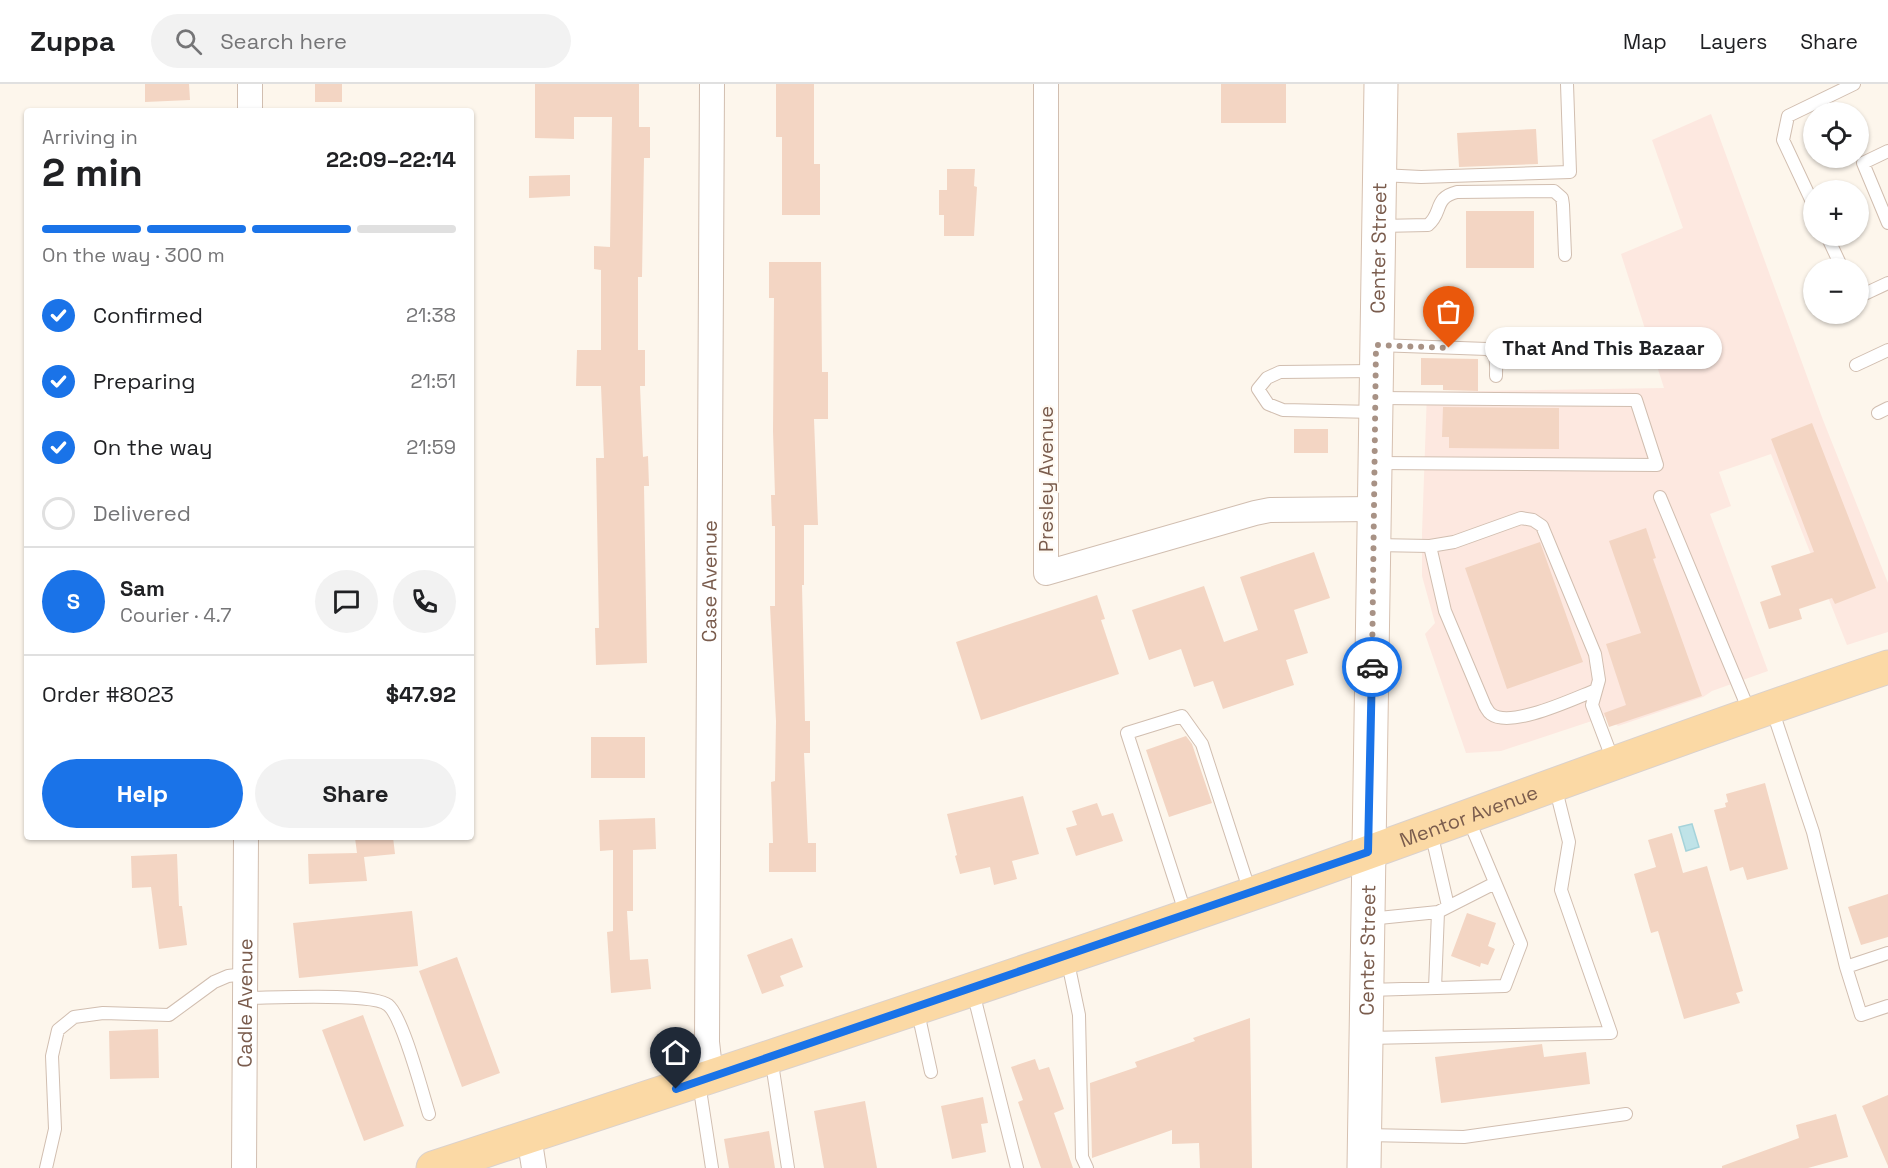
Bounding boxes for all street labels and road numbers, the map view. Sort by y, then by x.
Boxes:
street label: Center Street [1364,182,1392,314]
street label: Presley Avenue [1033,406,1059,552]
street label: Case Avenue [696,520,723,642]
street label: Mentor Avenue [1396,779,1542,853]
street label: Center Street [1353,884,1381,1016]
street label: Cadle Avenue [232,938,258,1068]

